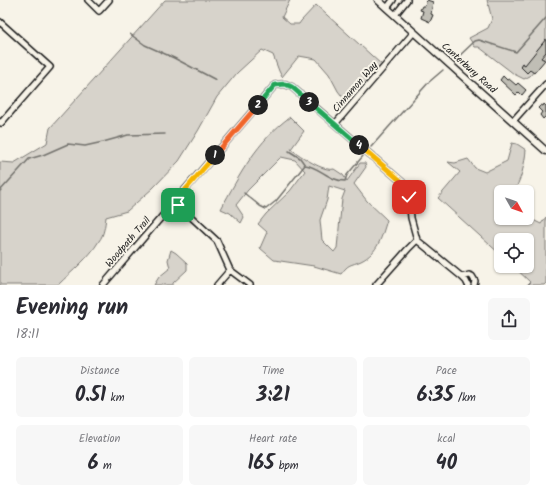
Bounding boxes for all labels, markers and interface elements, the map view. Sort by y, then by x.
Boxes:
street label: Canterbury Road [438,39,501,98]
street label: Cinnamon Way [328,58,382,116]
pin: 3 [299,92,319,112]
text: 3 [306,93,312,111]
pin: 2 [248,95,268,115]
text: 2 [255,96,261,114]
pin: 4 [349,135,369,155]
text: 4 [356,136,362,154]
pin: 1 [205,145,225,165]
text: 1 [213,146,217,164]
pin [392,180,426,214]
north arrow [494,185,534,225]
map controls [494,185,534,273]
icon: check [398,186,420,208]
pin [161,188,195,222]
icon: arrive [167,194,189,216]
street label: Woodpath Trail [101,213,155,271]
button: locate [494,233,534,273]
text: Evening run [16,291,128,326]
button: share [488,298,530,340]
text: 18:11 [16,324,39,345]
text: Distance [80,362,119,380]
text: Time [262,362,284,380]
text: Pace [436,362,457,380]
text: 0.51 [75,380,106,412]
text: 3:21 [256,380,290,412]
text: 6:35 [417,380,454,412]
text: km [106,389,124,407]
text: /km [454,389,476,407]
text: Elevation [79,430,120,448]
text: Heart rate [249,430,297,448]
text: kcal [437,430,455,448]
text: 6 [88,448,99,480]
text: 165 [247,448,274,480]
text: 40 [436,448,457,480]
text: m [99,457,112,475]
text: bpm [274,457,299,475]

